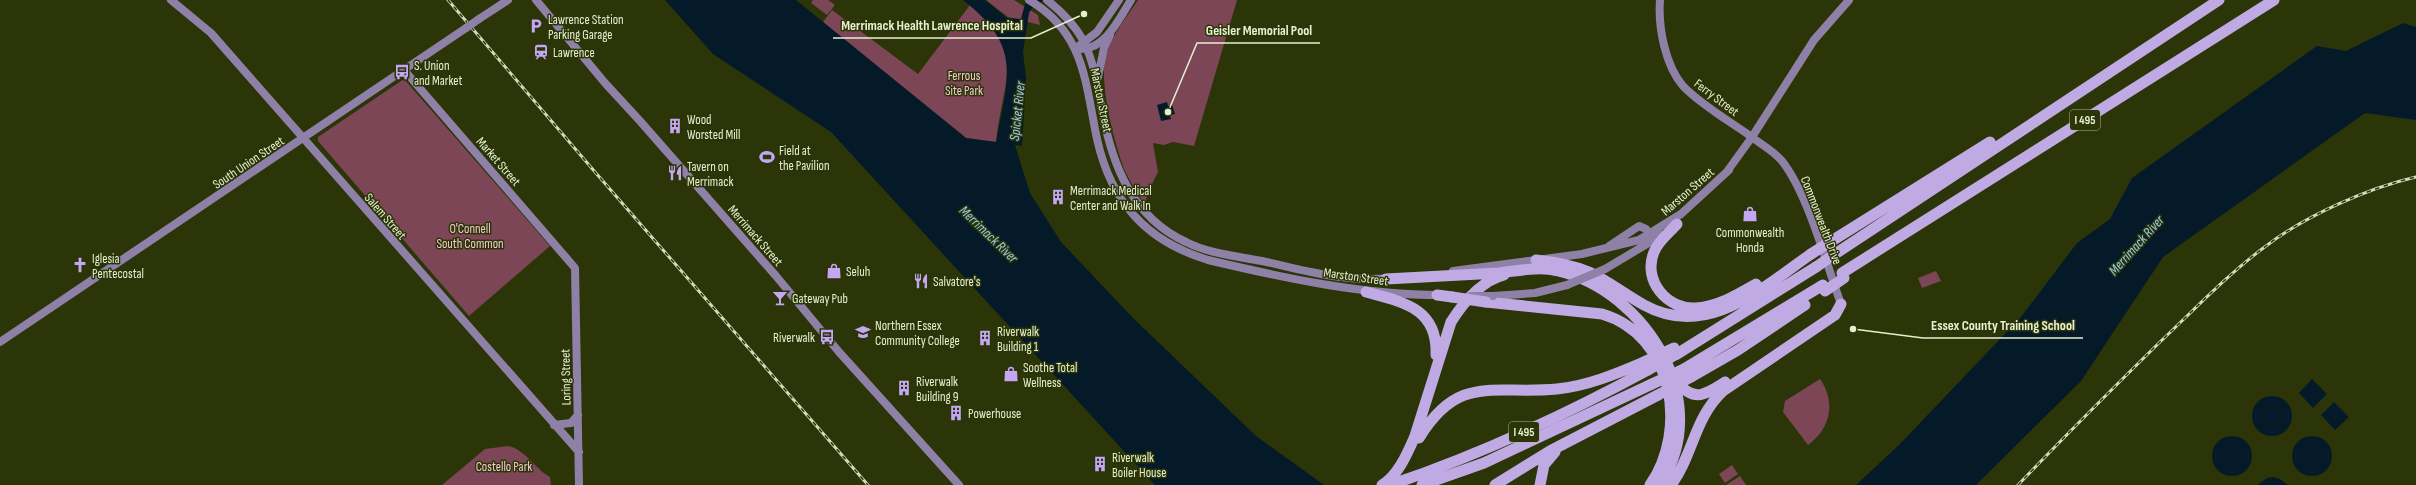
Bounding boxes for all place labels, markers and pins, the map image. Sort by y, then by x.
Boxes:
place label: Lawrence Station Parking Garage [548,12,624,43]
callout: Merrimack Health Lawrence Hospital [833,12,1031,38]
parking icon: Lawrence Station Parking Garage [527,17,545,35]
callout: Geisler Memorial Pool [1197,17,1320,43]
station icon: Lawrence [532,43,550,61]
place label: Lawrence [553,45,595,61]
place label: S. Union and Market [414,58,462,89]
bus stop icon: S. Union and Market [393,63,411,81]
place label: Wood Worsted Mill [687,112,740,143]
building icon: Wood Worsted Mill [666,117,684,135]
place label: Field at the Pavilion [779,143,830,174]
sports icon: Field at the Pavilion [758,148,776,166]
place label: Tavern on Merrimack [687,159,733,190]
restaurant icon: Tavern on Merrimack [666,164,684,182]
place label: Merrimack Medical Center and Walk In [1070,183,1152,214]
building icon: Merrimack Medical Center and Walk In [1049,188,1067,206]
shop icon: Commonwealth Honda [1741,205,1759,223]
place label: Commonwealth Honda [1716,225,1784,256]
place label: Iglesia Pentecostal [92,251,144,282]
church icon: Iglesia Pentecostal [71,256,89,274]
shop icon: Seluh [825,262,843,280]
place label: Seluh [846,264,870,280]
restaurant icon: Salvatore's [912,272,930,290]
place label: Salvatore's [933,274,981,290]
bar icon: Gateway Pub [771,289,789,307]
place label: Gateway Pub [792,291,848,307]
callout: Essex County Training School [1923,312,2083,338]
place label: Northern Essex Community College [875,318,960,349]
school or university icon: Northern Essex Community College [854,323,872,341]
place label: Riverwalk Building 1 [997,324,1039,355]
bus stop icon: Riverwalk [818,328,836,346]
building icon: Riverwalk Building 1 [976,329,994,347]
place label: Riverwalk [773,330,815,346]
place label: Soothe Total Wellness [1023,360,1077,391]
shop icon: Soothe Total Wellness [1002,365,1020,383]
place label: Riverwalk Building 9 [916,374,959,405]
building icon: Riverwalk Building 9 [895,379,913,397]
building icon: Powerhouse [947,404,965,422]
place label: Powerhouse [968,406,1021,422]
place label: Riverwalk Boiler House [1112,450,1166,481]
building icon: Riverwalk Boiler House [1091,455,1109,473]

